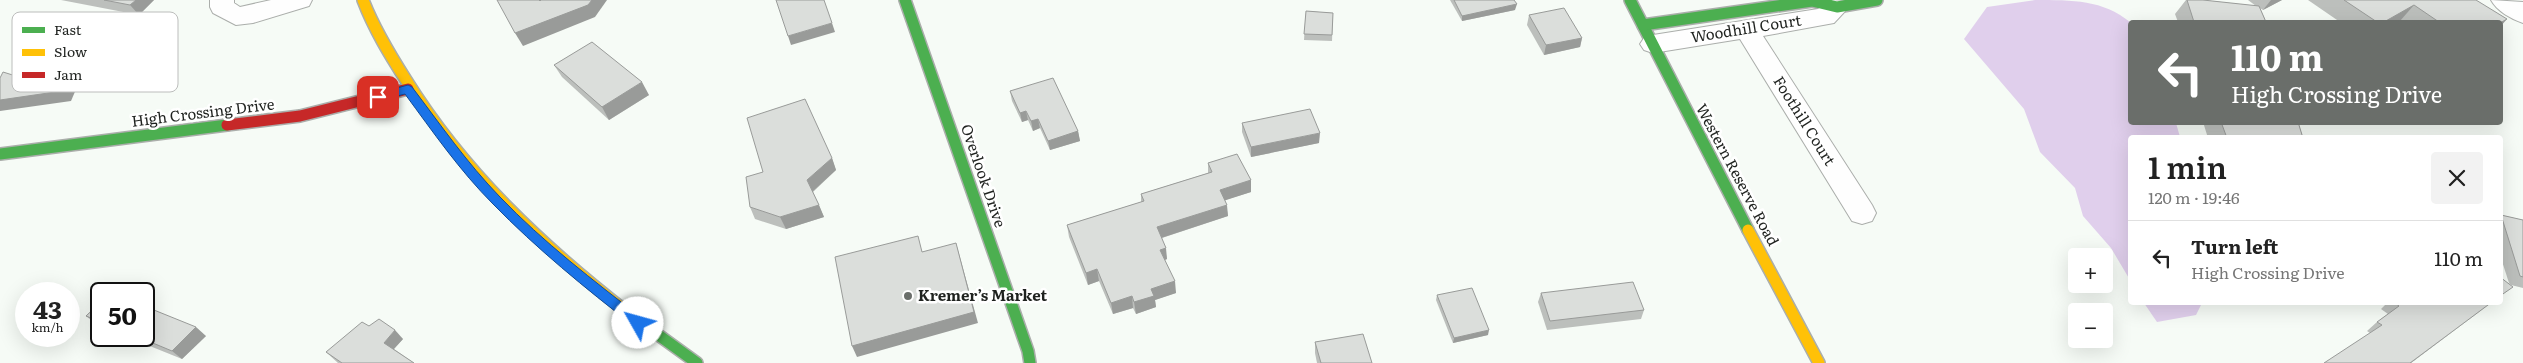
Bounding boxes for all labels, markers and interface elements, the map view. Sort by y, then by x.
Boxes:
street label: Woodhill Court [1689,7,1803,48]
legend [12,12,178,92]
text: Fast [54,19,82,39]
text: 110 m [2231,30,2323,82]
icon: left [2148,40,2213,105]
text: Slow [54,41,87,61]
text: Jam [54,64,83,84]
street label: Foothill Court [1769,71,1842,170]
pin [357,76,399,118]
text: High Crossing Drive [2231,77,2442,110]
icon: arrive [364,83,392,111]
street label: High Crossing Drive [130,91,276,132]
street label: Western Reserve Road [1691,99,1786,249]
street label: Overlook Drive [956,121,1013,230]
text: 1 min [2148,144,2227,188]
button: close [2431,152,2483,204]
text: 120 m · 19:46 [2148,185,2240,209]
text: Turn left [2191,232,2278,260]
icon: left [2148,244,2176,272]
text: 110 m [2434,244,2483,272]
map controls [2068,248,2113,348]
button: + [2068,248,2113,293]
text: High Crossing Drive [2191,260,2345,284]
speed limit sign: 50 [90,282,155,347]
place label: Kremer’s Market [918,283,1047,306]
text: 43 [33,290,62,327]
marker: Kremer’s Market [902,290,914,302]
position arrow [611,296,663,348]
button: − [2068,303,2113,348]
text: km/h [32,318,63,336]

